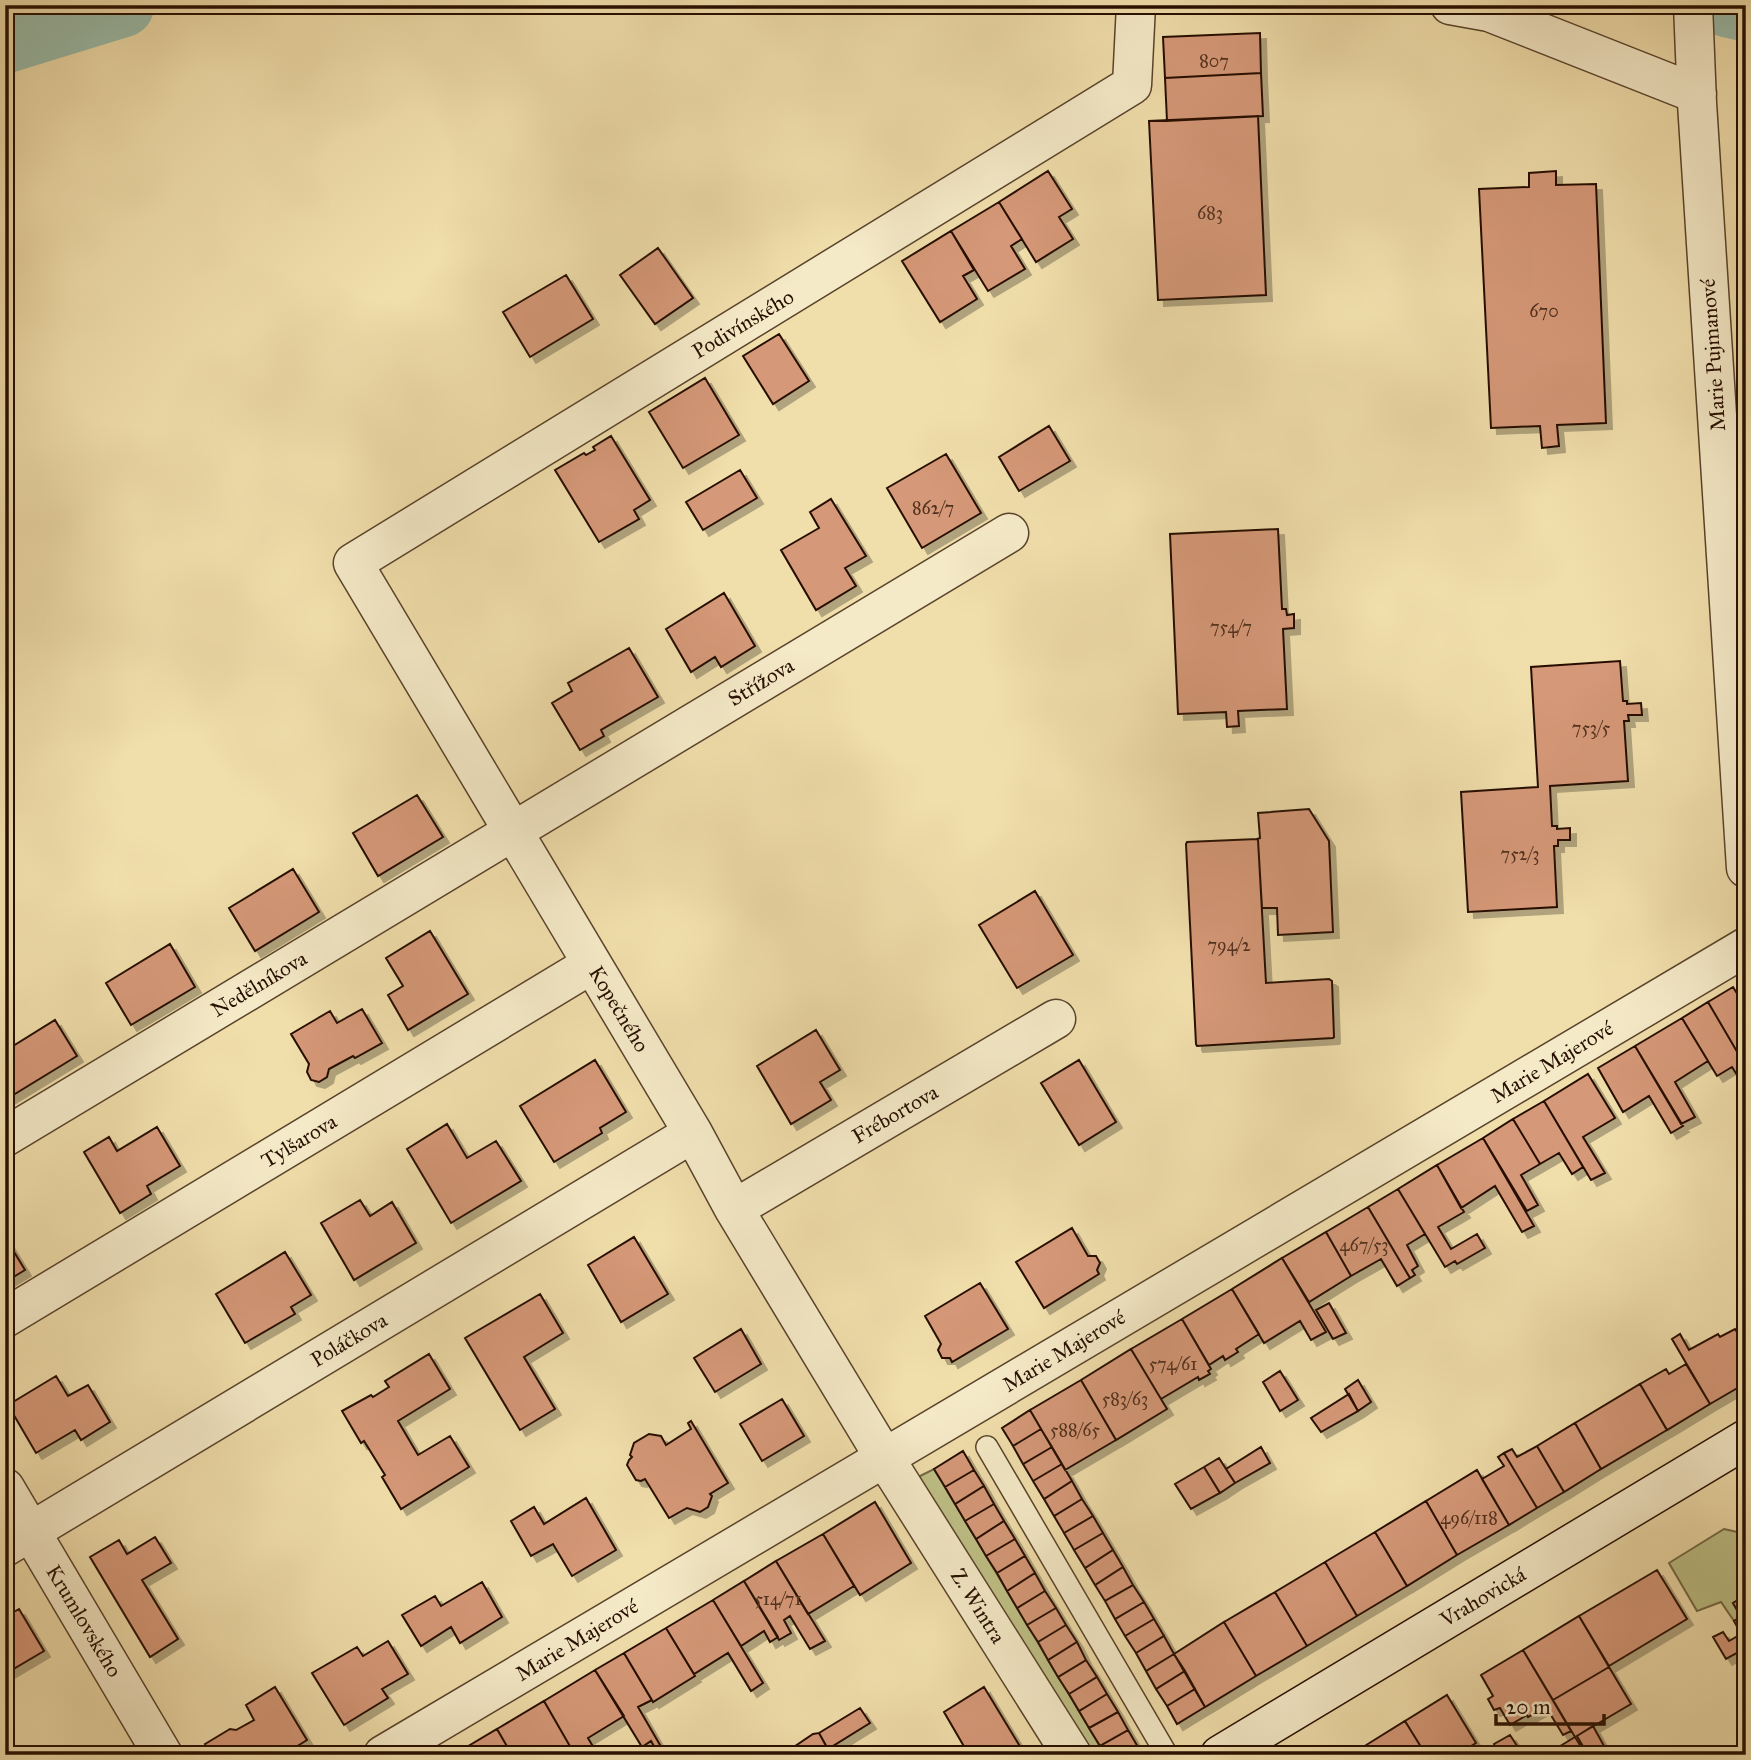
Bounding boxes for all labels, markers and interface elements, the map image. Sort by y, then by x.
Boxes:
house number: 807 [1199,50,1229,72]
house number: 683 [1197,202,1223,224]
street label: Marie Pujmanové [1695,278,1731,432]
street label: Podivínského [688,283,799,364]
house number: 670 [1529,300,1559,322]
house number: 862/7 [912,497,954,519]
house number: 754/7 [1210,616,1252,638]
street label: Střížova [723,652,799,712]
house number: 753/5 [1572,717,1611,739]
house number: 752/3 [1501,843,1539,865]
house number: 794/2 [1207,934,1251,956]
street label: Nedělníkova [206,945,312,1023]
street label: Kopečného [583,961,655,1057]
street label: Marie Majerové [1486,1015,1618,1109]
street label: Frébortova [847,1079,943,1149]
street label: Tylšarova [256,1108,342,1174]
house number: 467/53 [1339,1234,1389,1256]
street label: Marie Majerové [998,1304,1130,1398]
street label: Poláčkova [306,1307,392,1373]
house number: 574/61 [1149,1353,1197,1375]
house number: 583/63 [1102,1388,1148,1410]
house number: 588/65 [1050,1419,1101,1441]
house number: 496/118 [1440,1507,1498,1529]
street label: Krumlovského [40,1560,128,1682]
street label: Vrahovická [1435,1561,1531,1633]
street label: Z. Wintra [945,1564,1011,1648]
house number: 514/71 [754,1588,802,1610]
street label: Marie Majerové [511,1593,643,1687]
scale bar [1496,1683,1604,1727]
text: 20 m [1506,1694,1551,1720]

